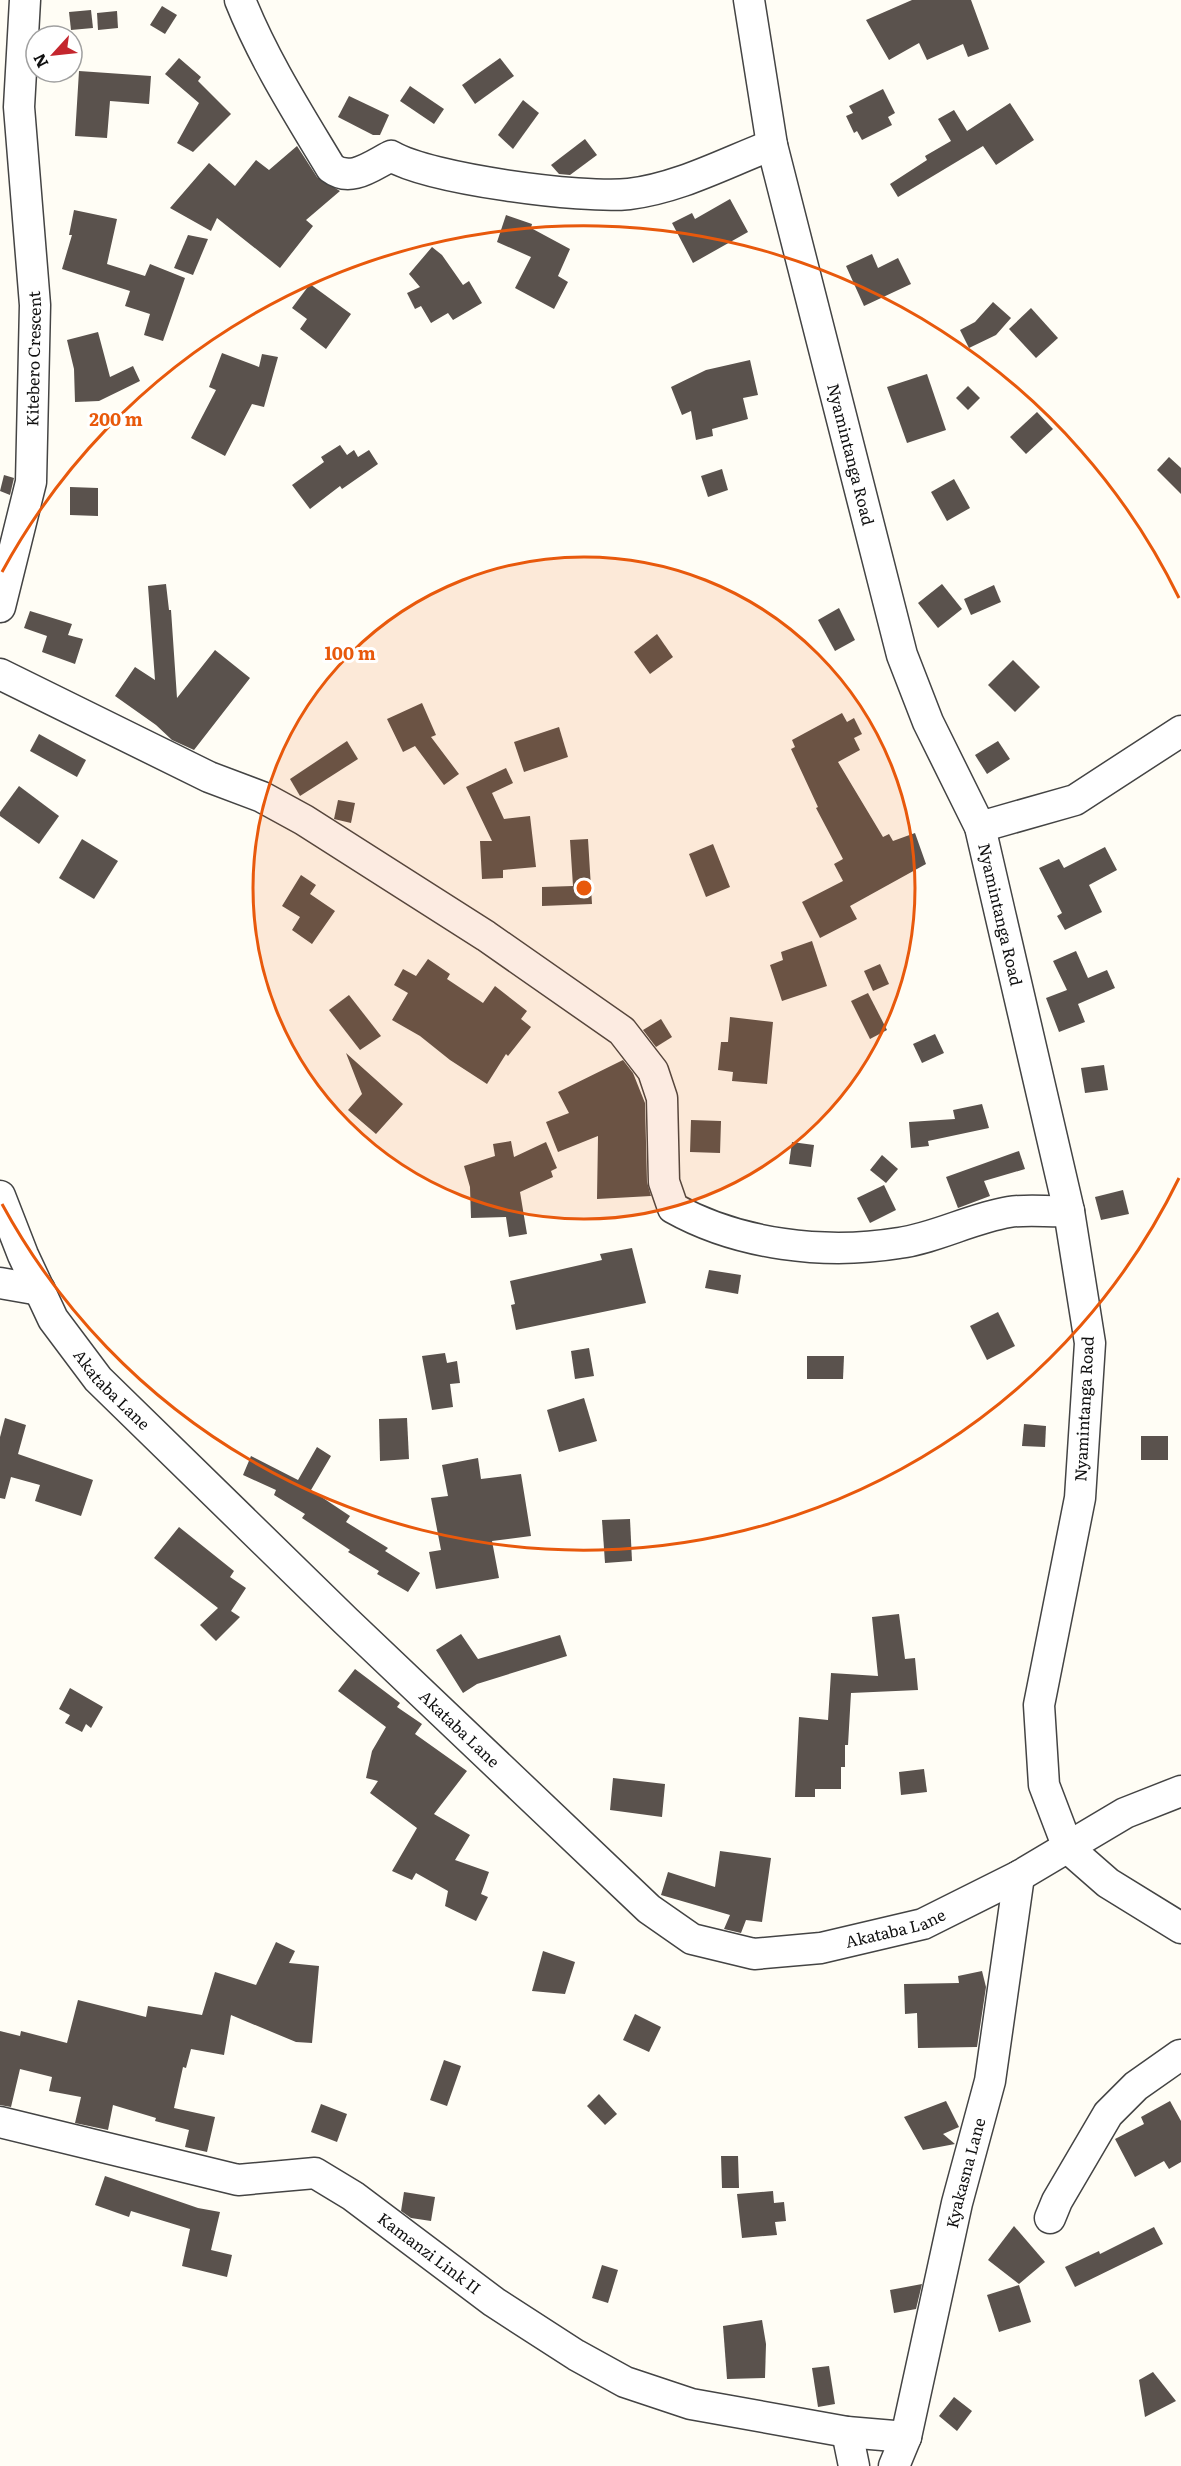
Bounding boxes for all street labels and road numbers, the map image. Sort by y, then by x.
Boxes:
street label: Kitebero Crescent [19,290,46,427]
street label: Nyamintanga Road [822,380,881,528]
street label: Nyamintanga Road [973,841,1029,988]
street label: Nyamintanga Road [1067,1335,1099,1482]
street label: Akataba Lane [68,1344,156,1435]
street label: Akataba Lane [414,1684,506,1772]
street label: Akataba Lane [843,1902,949,1953]
street label: Kyakasna Lane [939,2115,991,2230]
street label: Kamanzi Link II [373,2206,486,2299]

